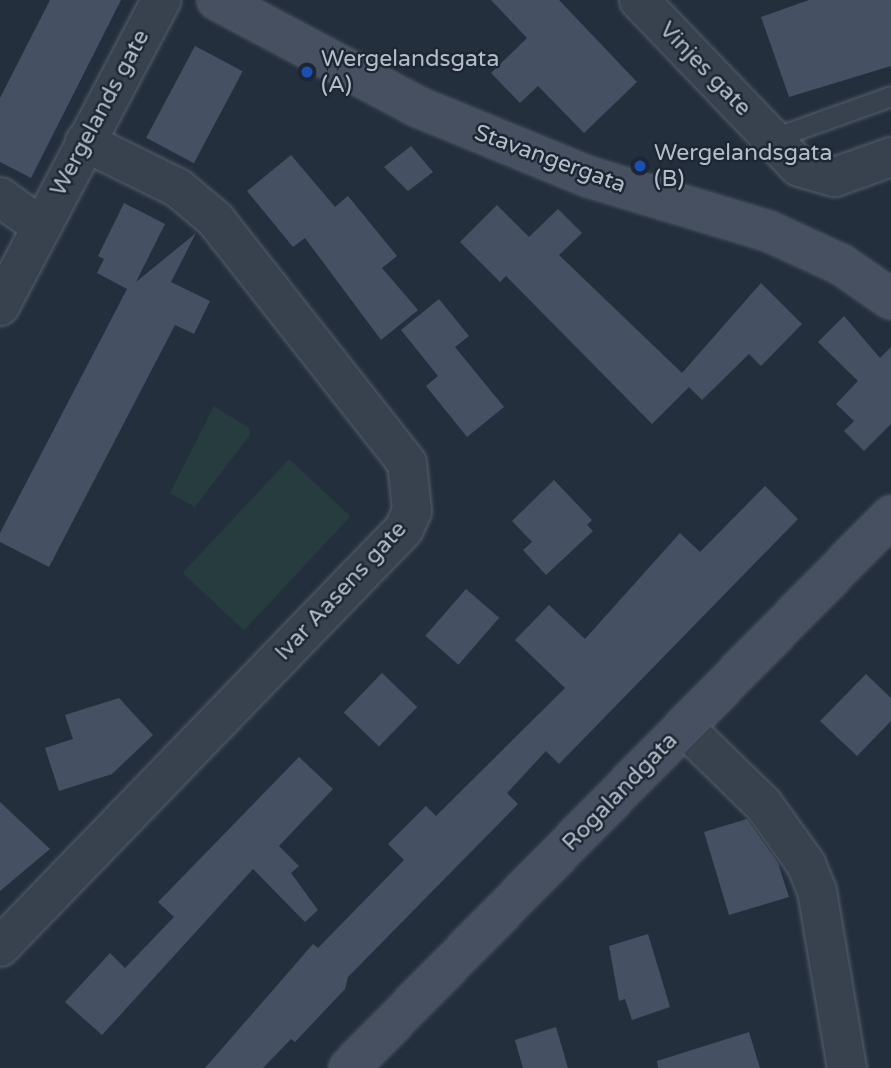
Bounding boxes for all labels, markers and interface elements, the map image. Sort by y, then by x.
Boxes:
street label: Vinjes gate [653,16,757,122]
street label: Wergelands gate [45,25,155,201]
place label: Wergelandsgata (A) [321,45,499,99]
marker: Wergelandsgata (A) [299,64,315,80]
street label: Stavangergata [471,119,629,199]
place label: Wergelandsgata (B) [654,139,832,193]
marker: Wergelandsgata (B) [632,158,648,174]
street label: Ivar Aasens gate [269,516,413,666]
street label: Rogalandgata [557,727,683,857]

